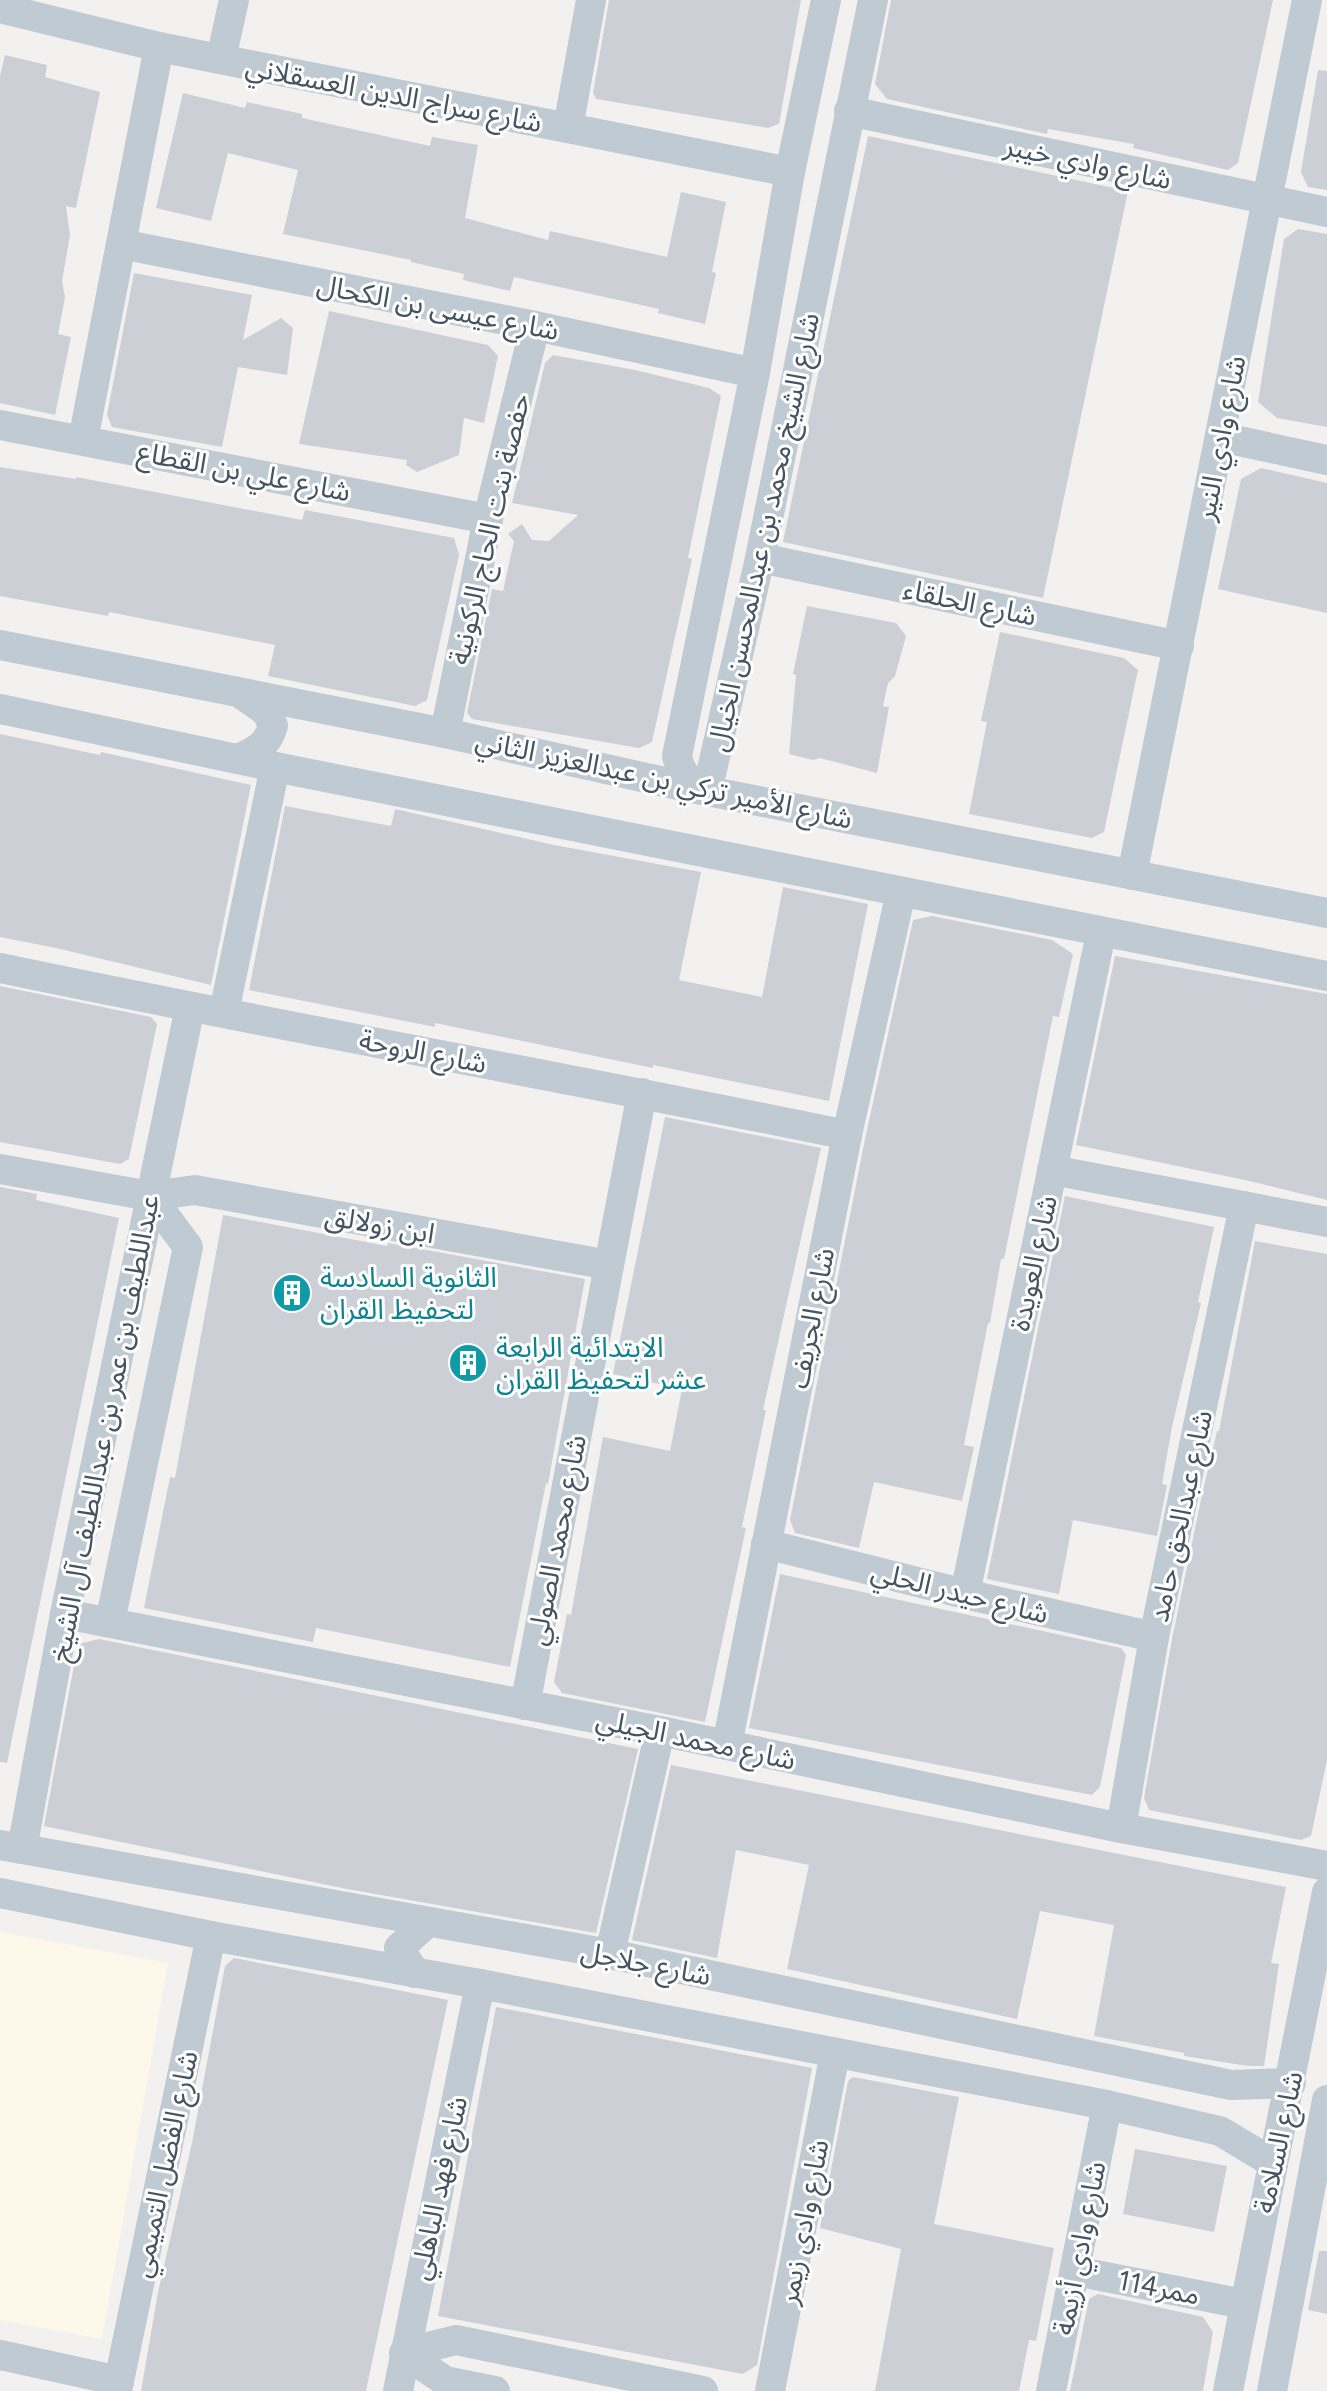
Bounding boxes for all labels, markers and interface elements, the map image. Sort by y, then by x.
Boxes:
street label: شارع سراج الدين العسقلاني [242,49,545,144]
street label: شارع وادي خيبر [999,128,1175,201]
street label: شارع عيسى بن الكحال [313,267,562,351]
street label: شارع الشيخ محمد بن عبدالمحسن الخيال [700,309,830,755]
street label: شارع وادي النير [1187,353,1257,525]
street label: حفصة بنت الحاج الركونية [441,390,541,669]
street label: شارع علي بن القطاع [134,434,353,513]
street label: شارع الحلقاء [900,571,1040,637]
street label: شارع الأمير تركي بن عبدالعزيز الثاني [472,722,855,840]
street label: شارع الروحة [356,1022,490,1084]
street label: عبداللطيف بن عمر بن عبداللطيف آل الشيخ [42,1192,170,1665]
street label: شارع العويدة [1002,1192,1068,1335]
street label: ابن زولالق [322,1198,437,1251]
street label: شارع الجريف [781,1245,845,1392]
place label: الثانوية السادسة لتحفيظ القران [320,1260,497,1326]
building icon: الثانوية السادسة لتحفيظ القران [271,1272,313,1314]
place label: الابتدائية الرابعة عشر لتحفيظ القران [496,1330,706,1396]
building icon: الابتدائية الرابعة عشر لتحفيظ القران [447,1342,489,1384]
street label: شارع عبدالحق حامد [1141,1407,1223,1626]
street label: شارع محمد الصولي [519,1432,597,1649]
street label: شارع حيدر الحلي [867,1554,1052,1635]
street label: شارع محمد الجيلي [592,1701,799,1781]
street label: شارع جلاجل [577,1934,714,1996]
street label: شارع الفضل التميمي [123,2047,209,2281]
street label: شارع السلامة [1246,2068,1314,2217]
street label: شارع فهد الباهلي [402,2093,478,2284]
street label: شارع وادي زيمر [770,2137,840,2309]
street label: شارع وادي أزيمة [1045,2158,1117,2339]
street label: ممر114 [1115,2262,1203,2312]

